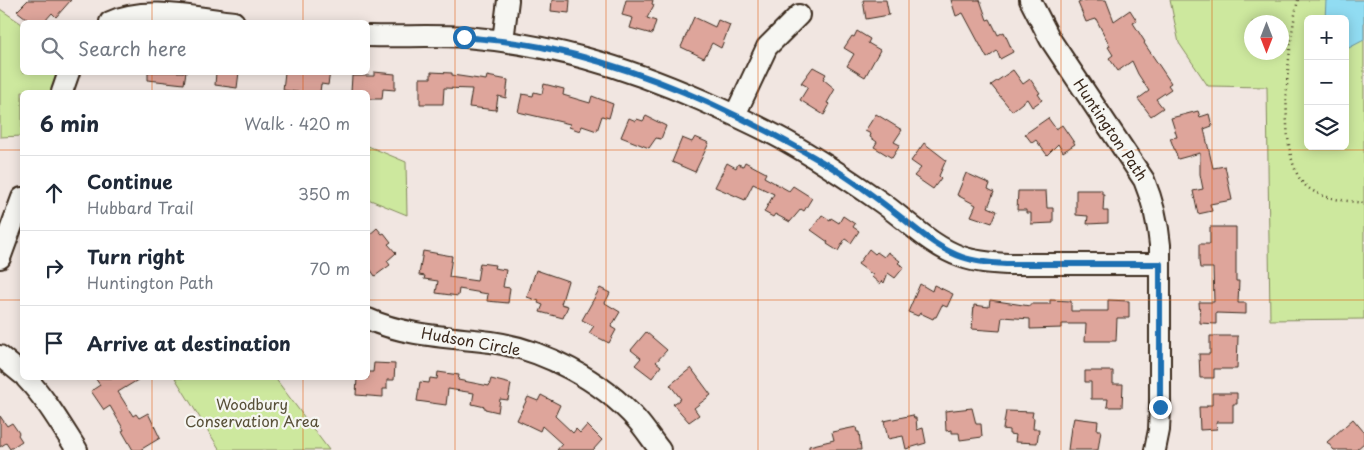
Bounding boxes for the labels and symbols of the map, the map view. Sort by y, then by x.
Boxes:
north arrow [1244,15,1289,60]
route start [453,26,476,49]
street label: Huntington Path [1069,74,1154,185]
street label: Hudson Circle [420,320,523,361]
park label: Woodbury Conservation Area [185,392,320,432]
route end [1149,396,1172,419]

